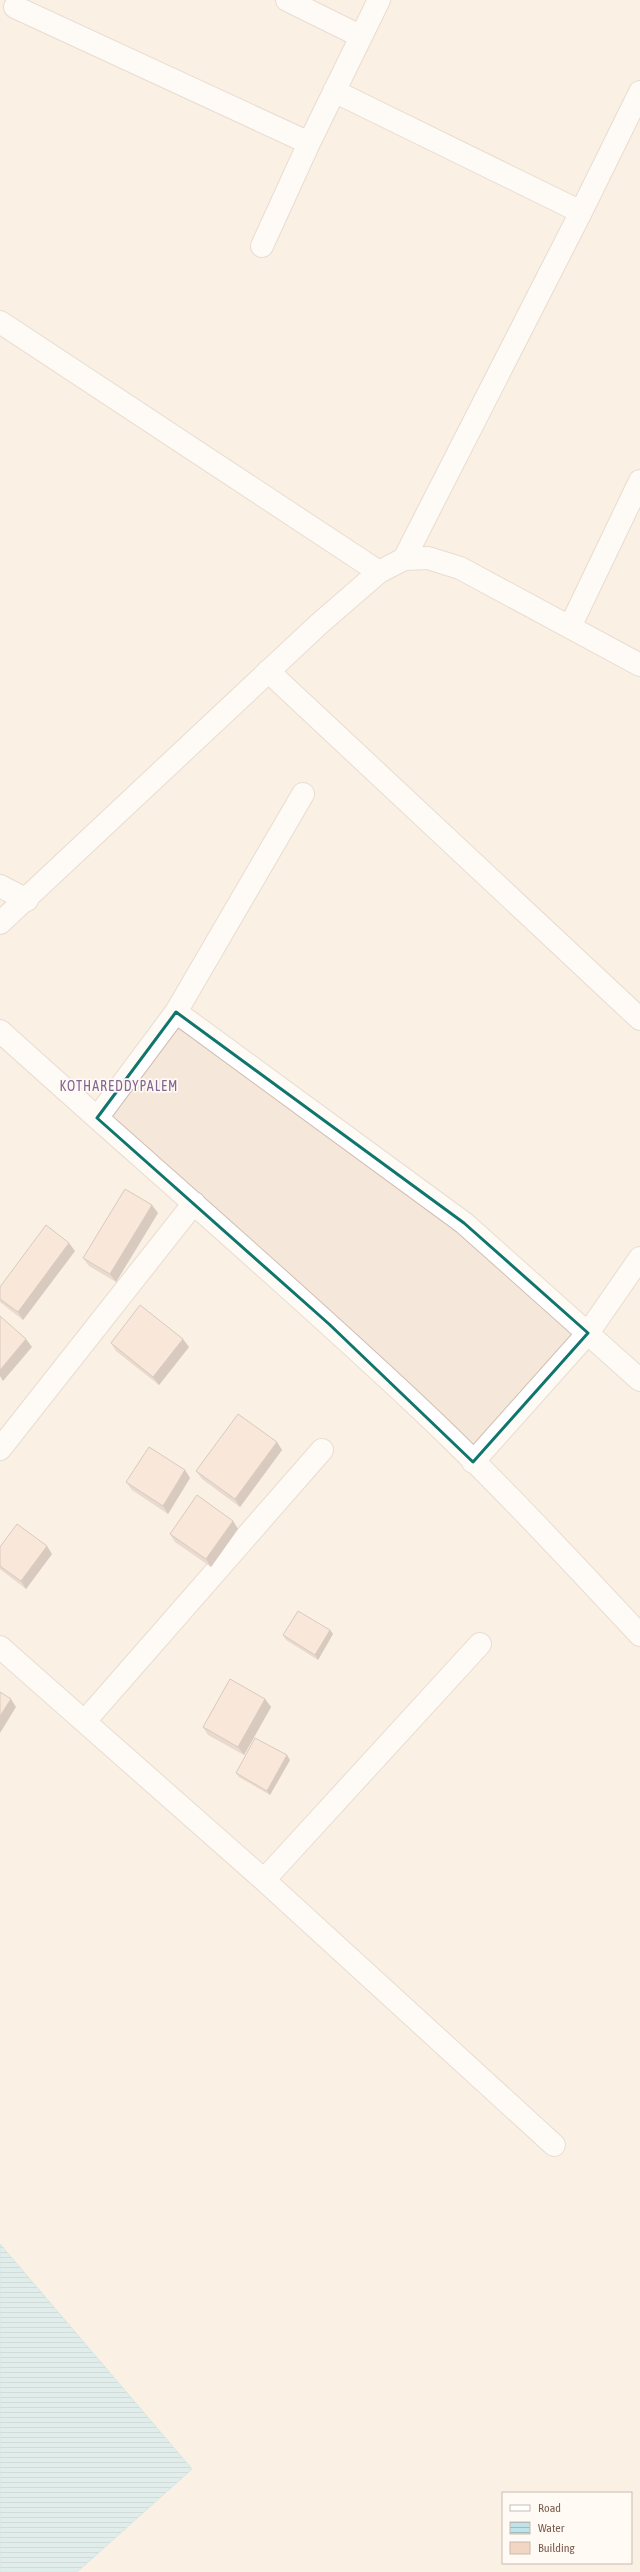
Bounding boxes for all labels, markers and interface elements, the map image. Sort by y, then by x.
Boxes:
district label: KOTHAREDDYPALEM [60,1078,178,1094]
legend [502,2492,632,2564]
text: Road [538,2501,561,2515]
text: Water [538,2521,565,2535]
text: Building [538,2541,576,2555]

